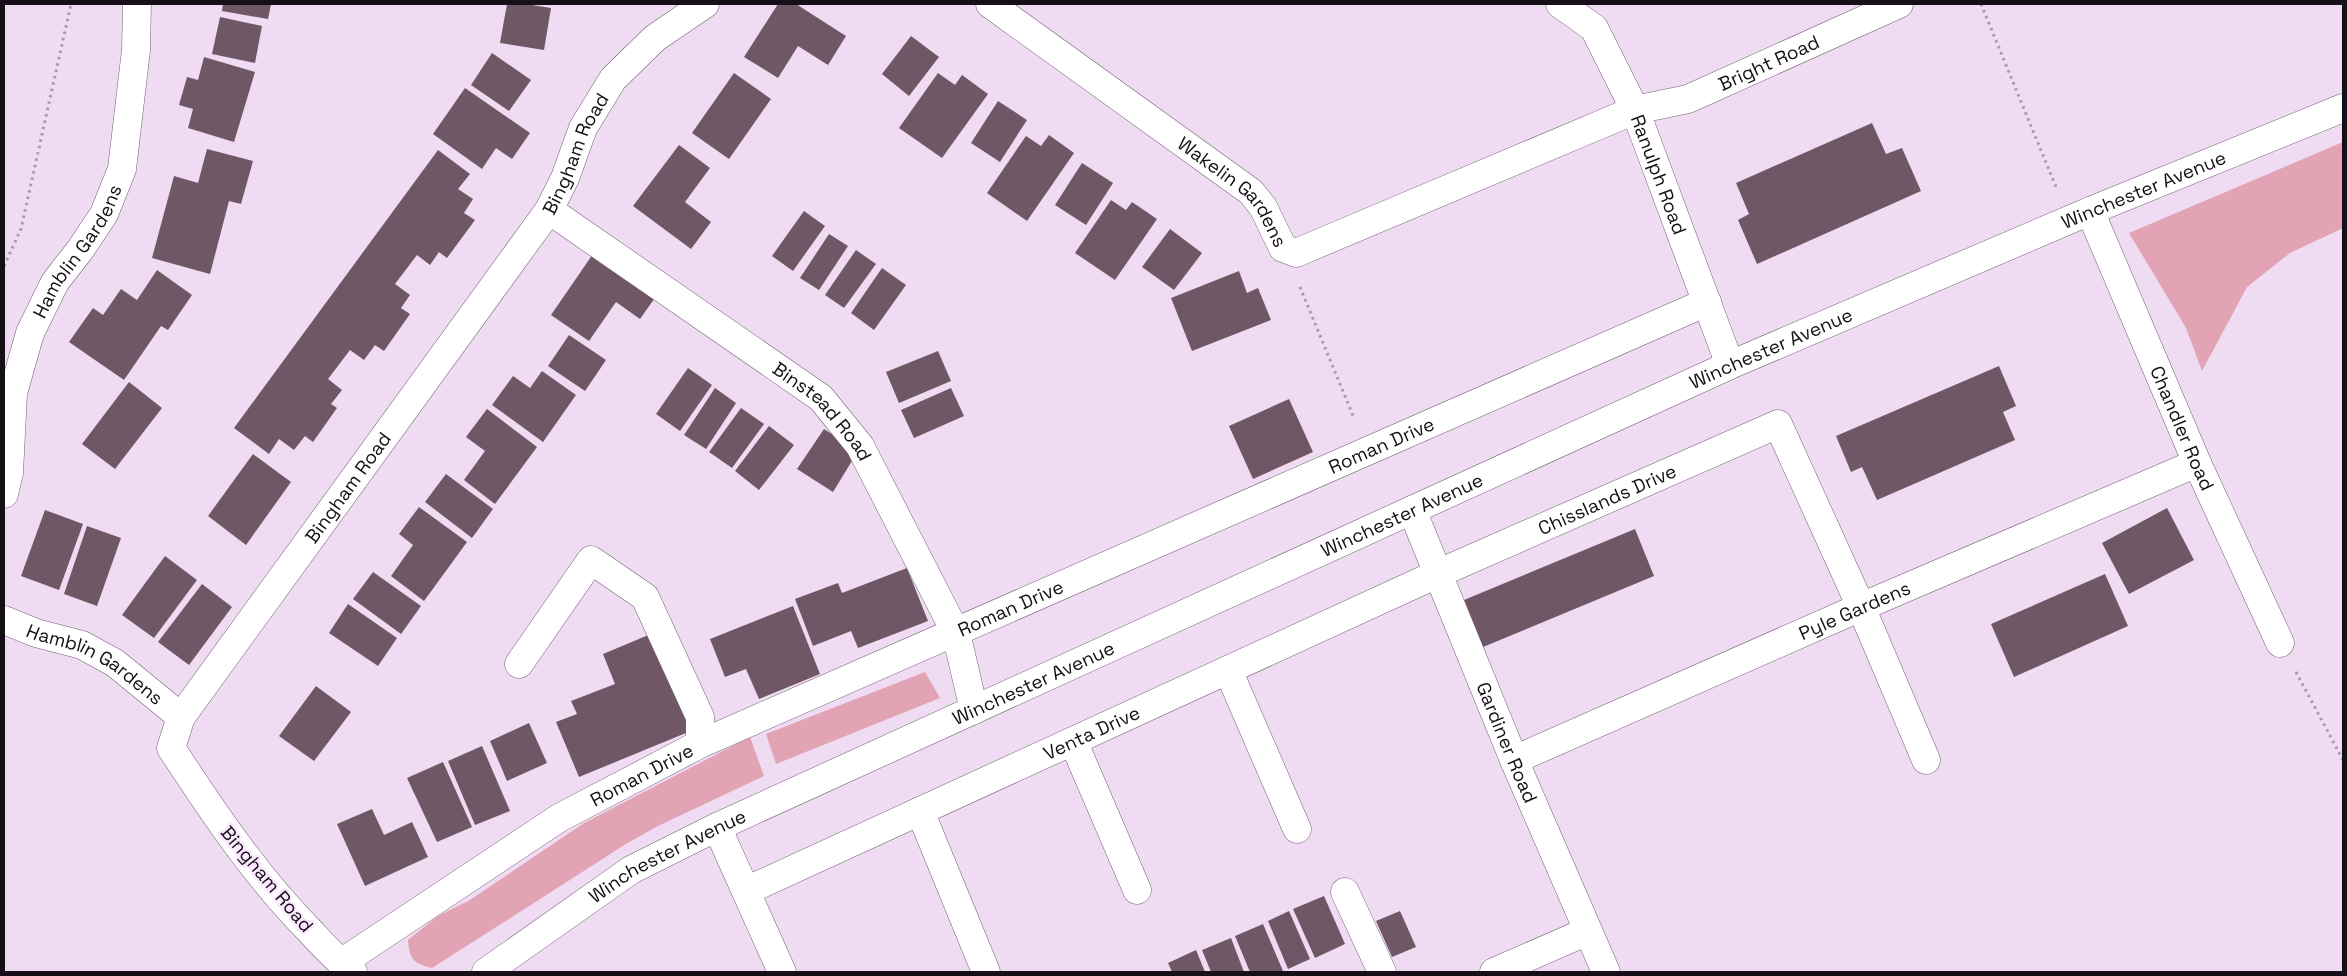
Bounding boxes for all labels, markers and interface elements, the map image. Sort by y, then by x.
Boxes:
street label: Bright Road [1714,29,1823,96]
street label: Bingham Road [536,88,614,219]
street label: Ranulph Road [1625,111,1693,238]
street label: Wakelin Gardens [1173,131,1293,251]
street label: Winchester Avenue [2057,145,2229,234]
street label: Hamblin Gardens [27,181,127,322]
street label: Winchester Avenue [1685,302,1856,394]
street label: Binstead Road [768,356,878,465]
street label: Chandler Road [2145,362,2220,494]
street label: Roman Drive [1324,411,1438,479]
street label: Bingham Road [299,427,396,548]
street label: Chisslands Drive [1534,458,1680,541]
street label: Winchester Avenue [1317,467,1487,563]
street label: Roman Drive [954,574,1067,642]
street label: Pyle Gardens [1795,575,1914,645]
street label: Hamblin Gardens [23,618,169,710]
street label: Winchester Avenue [948,635,1118,731]
street label: Gardiner Road [1471,678,1544,807]
street label: Venta Drive [1039,700,1144,766]
street label: Roman Drive [586,737,697,812]
street label: Winchester Avenue [584,803,750,908]
street label: Bingham Road [215,821,319,937]

